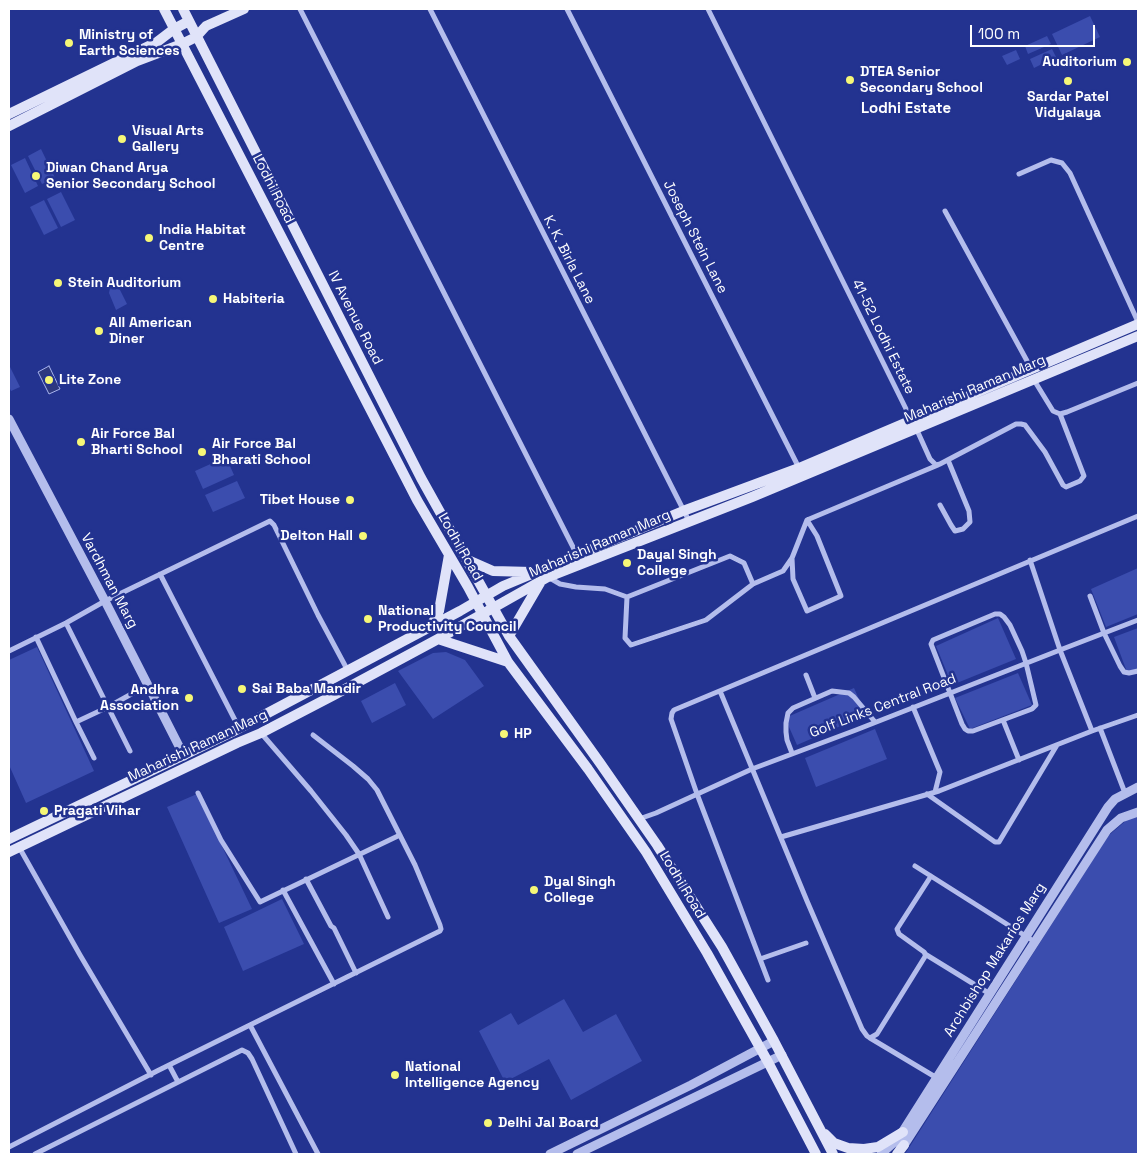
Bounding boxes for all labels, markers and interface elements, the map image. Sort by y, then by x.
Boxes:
scale bar [972,15,1097,47]
text: 100 m [978,24,1020,43]
place label: Ministry of Earth Sciences [79,27,180,59]
marker: Ministry of Earth Sciences [63,37,75,49]
place label: Auditorium [1042,54,1117,70]
marker: Auditorium [1121,56,1133,68]
place label: DTEA Senior Secondary School [860,64,983,96]
marker: DTEA Senior Secondary School [844,74,856,86]
marker: Sardar Patel Vidyalaya [1062,75,1074,87]
place label: Sardar Patel Vidyalaya [1027,89,1109,121]
district label: Lodhi Estate [861,100,951,118]
place label: Visual Arts Gallery [132,123,204,156]
marker: Visual Arts Gallery [116,133,128,145]
street label: Lodhi Road [248,152,298,226]
place label: Diwan Chand Arya Senior Secondary School [46,160,215,192]
marker: Diwan Chand Arya Senior Secondary School [30,170,42,182]
street label: Joseph Stein Lane [659,178,731,296]
street label: K. K. Birla Lane [540,213,598,307]
place label: India Habitat Centre [159,222,246,254]
marker: India Habitat Centre [143,232,155,244]
street label: IV Avenue Road [324,268,386,368]
place label: Stein Auditorium [68,275,181,291]
marker: Stein Auditorium [52,277,64,289]
street label: 41-52 Lodhi Estate [848,277,918,397]
place label: Habiteria [223,291,285,307]
marker: Habiteria [207,293,219,305]
place label: All American Diner [109,315,192,348]
marker: All American Diner [93,325,105,337]
street label: Maharishi Raman Marg [902,352,1048,426]
place label: Lite Zone [59,372,121,388]
marker: Lite Zone [43,374,55,386]
place label: Air Force Bal Bharti School [91,426,182,458]
marker: Air Force Bal Bharti School [75,436,87,448]
place label: Air Force Bal Bharati School [212,436,311,468]
marker: Air Force Bal Bharati School [196,446,208,458]
place label: Tibet House [260,492,340,508]
marker: Tibet House [344,494,356,506]
street label: Maharishi Raman Marg [527,507,673,581]
street label: Lodhi Road [434,510,486,584]
place label: Delton Hall [280,528,353,544]
marker: Delton Hall [357,530,369,542]
street label: Vardhman Marg [77,531,141,631]
place label: Dayal Singh College [637,547,717,580]
marker: Dayal Singh College [621,557,633,569]
place label: National Productivity Council [378,603,516,636]
marker: National Productivity Council [362,613,374,625]
street label: Golf Links Central Road [807,670,959,742]
place label: Sai Baba Mandir [252,681,361,697]
place label: Andhra Association [100,682,179,714]
marker: Sai Baba Mandir [236,683,248,695]
marker: Andhra Association [183,692,195,704]
street label: Maharishi Raman Marg [126,706,270,786]
place label: HP [514,726,532,742]
marker: HP [498,728,510,740]
place label: Pragati Vihar [54,803,141,819]
marker: Pragati Vihar [38,805,50,817]
street label: Lodhi Road [655,848,709,922]
place label: Dyal Singh College [544,874,616,906]
street label: Archbishop Makarios Marg [941,880,1049,1040]
marker: Dyal Singh College [528,884,540,896]
place label: National Intelligence Agency [405,1059,539,1092]
marker: National Intelligence Agency [389,1069,401,1081]
place label: Delhi Jal Board [498,1115,599,1131]
marker: Delhi Jal Board [482,1117,494,1129]

